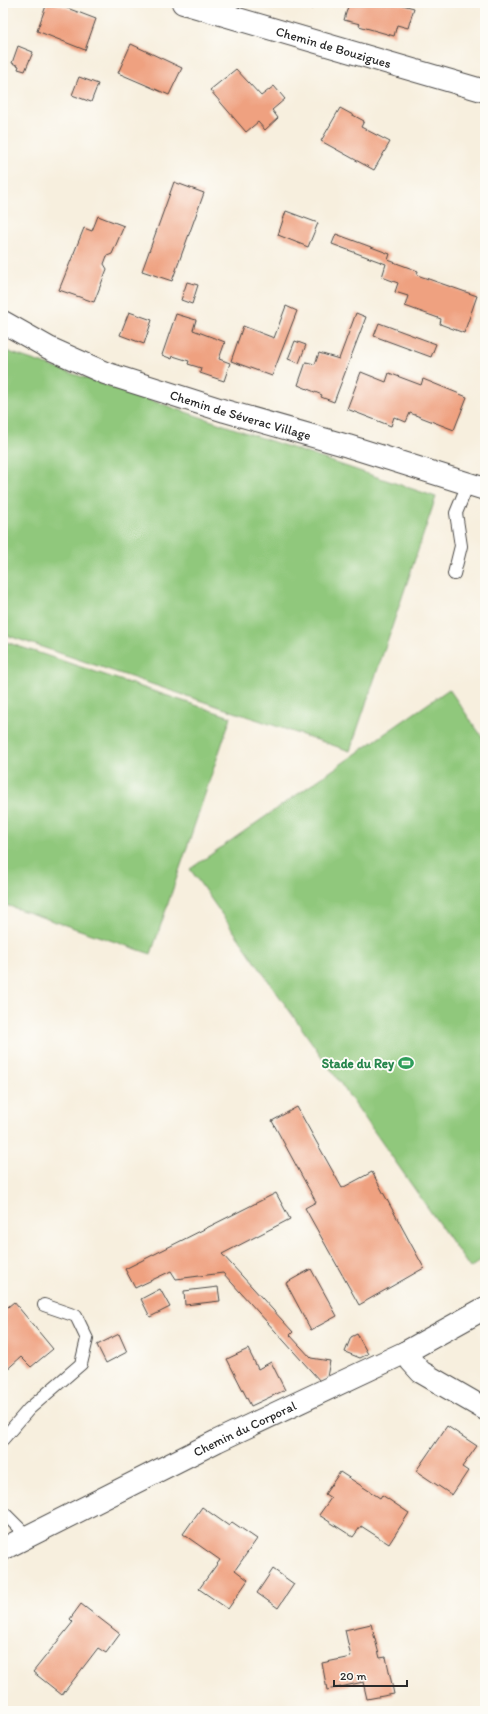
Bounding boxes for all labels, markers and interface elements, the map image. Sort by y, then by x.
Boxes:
street label: Chemin de Bouzigues [274,24,393,71]
street label: Chemin de Séverac Village [168,387,313,443]
sports icon: Stade du Rey [397,1054,415,1072]
place label: Stade du Rey [322,1056,395,1072]
street label: Chemin du Corporal [191,1398,299,1460]
scale bar [334,1662,407,1688]
text: 20 m [340,1669,367,1683]

